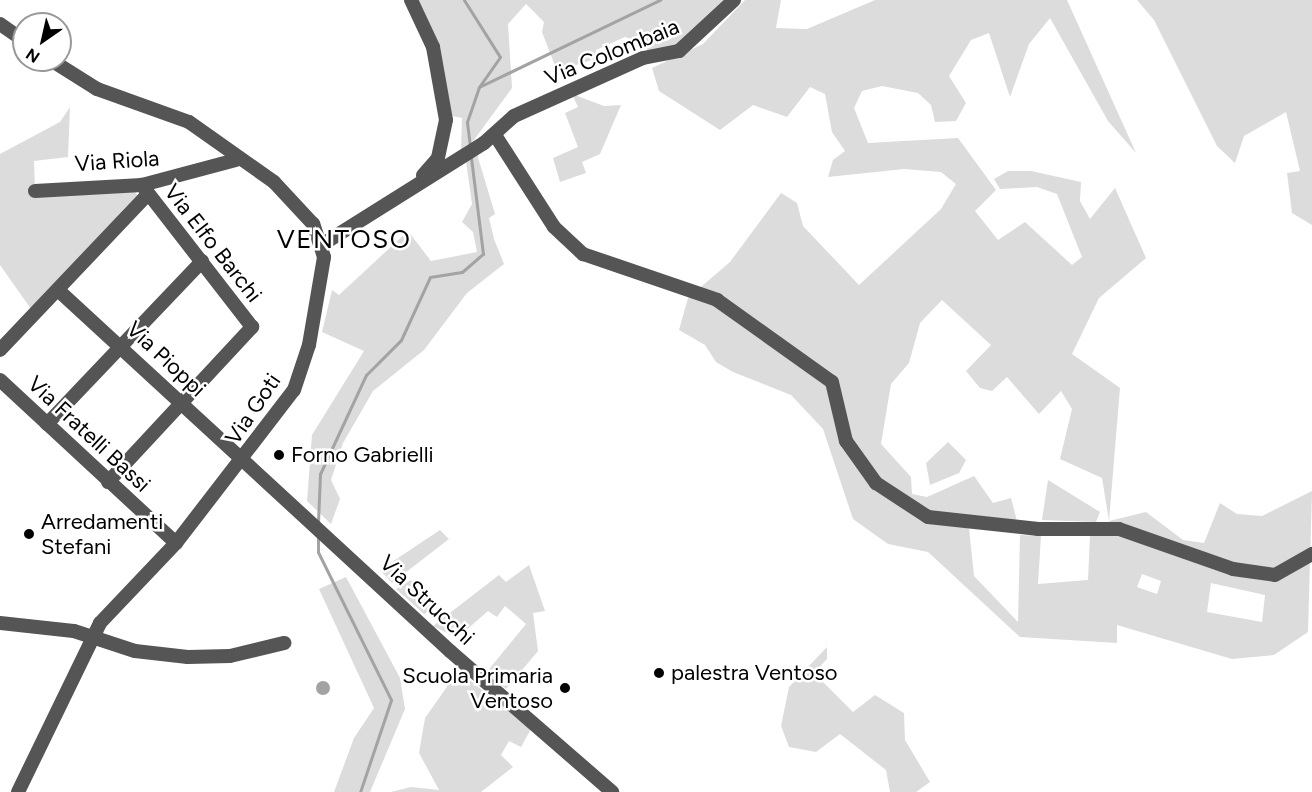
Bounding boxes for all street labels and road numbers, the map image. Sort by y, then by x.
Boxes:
street label: Via Colombaia [541,13,683,91]
street label: Via Riola [74,145,160,177]
street label: Via Elfo Barchi [159,179,267,307]
street label: Via Pioppi [121,316,211,402]
street label: Via Goti [220,368,286,450]
street label: Via Fratelli Bassi [22,370,156,498]
street label: Via Strucchi [374,550,480,650]

